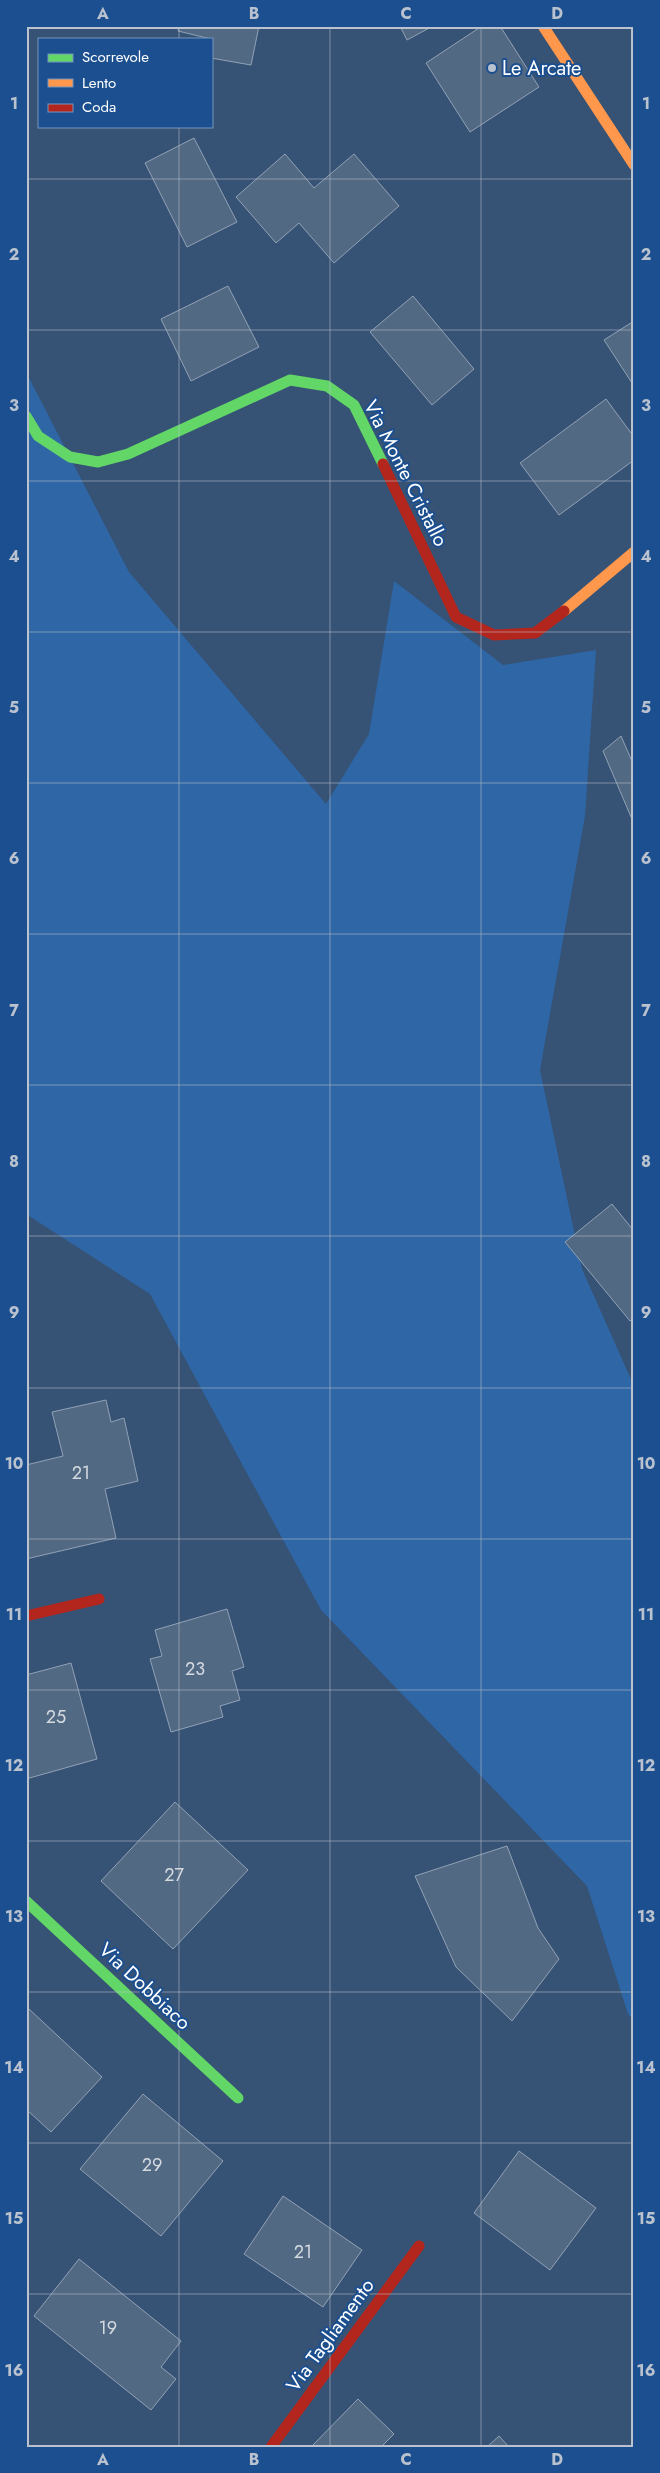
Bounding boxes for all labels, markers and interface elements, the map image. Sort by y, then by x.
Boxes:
text: A [96,2,109,25]
text: B [249,2,259,25]
text: C [400,2,412,25]
text: D [551,2,563,25]
legend [38,38,212,128]
text: Scorrevole [82,46,149,68]
place label: Le Arcate [502,54,581,83]
marker: Le Arcate [486,62,498,74]
text: Lento [82,72,116,94]
text: 1 [10,92,18,115]
text: 1 [642,92,650,115]
text: Coda [82,96,116,118]
text: 2 [9,243,19,266]
text: 2 [641,243,651,266]
text: 3 [9,394,19,417]
text: 3 [641,394,651,417]
street label: Via Monte Cristallo [356,395,455,552]
text: 4 [8,545,20,568]
text: 4 [640,545,652,568]
text: 5 [9,696,19,719]
text: 5 [641,696,651,719]
text: 6 [9,847,19,870]
text: 6 [641,847,651,870]
text: 7 [9,999,19,1022]
text: 7 [641,999,651,1022]
text: 8 [9,1150,19,1173]
text: 8 [641,1150,651,1173]
text: 9 [9,1301,19,1324]
text: 9 [641,1301,651,1324]
text: 10 [5,1452,23,1475]
text: 10 [637,1452,655,1475]
house number: 21 [72,1460,90,1486]
text: 11 [6,1603,22,1626]
text: 11 [638,1603,654,1626]
house number: 23 [185,1656,205,1682]
house number: 25 [46,1704,66,1730]
text: 12 [5,1754,23,1777]
text: 12 [637,1754,655,1777]
house number: 27 [164,1862,184,1888]
text: 13 [5,1905,23,1928]
text: 13 [637,1905,655,1928]
street label: Via Dobbiaco [92,1936,197,2037]
text: 14 [4,2056,24,2079]
text: 14 [636,2056,656,2079]
house number: 29 [142,2152,162,2178]
text: 15 [5,2207,23,2230]
text: 15 [637,2207,655,2230]
house number: 21 [294,2239,312,2265]
street label: Via Tagliamento [279,2273,382,2398]
house number: 19 [99,2315,117,2341]
text: 16 [5,2359,23,2382]
text: 16 [637,2359,655,2382]
text: A [96,2448,109,2471]
text: B [249,2448,259,2471]
text: C [400,2448,412,2471]
text: D [551,2448,563,2471]

